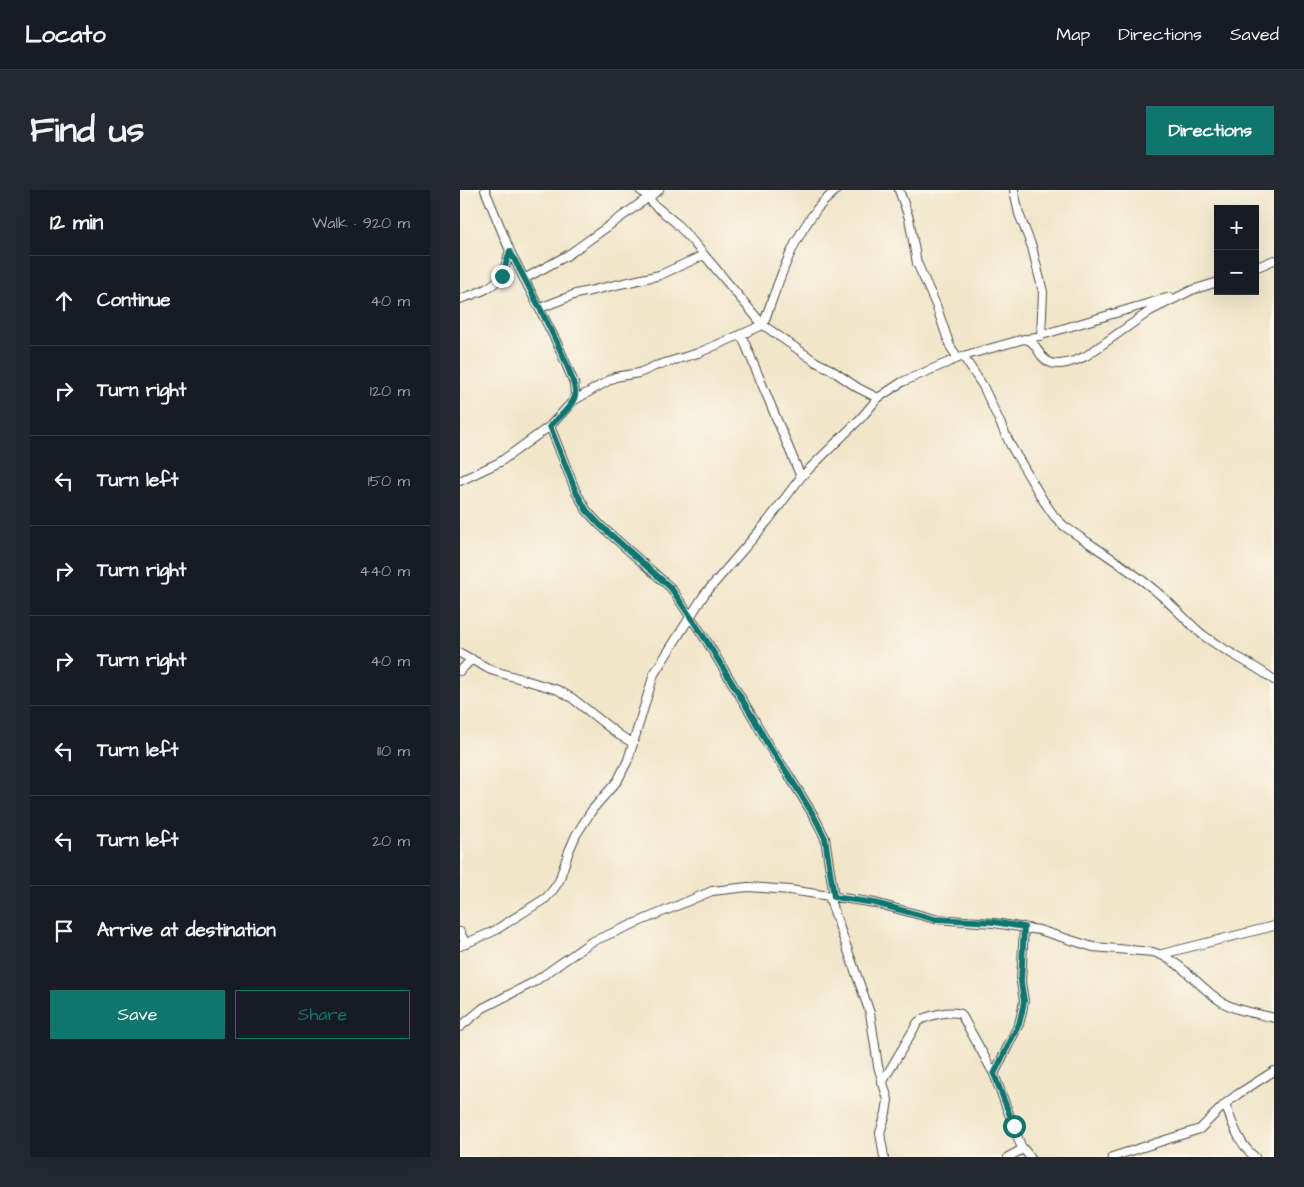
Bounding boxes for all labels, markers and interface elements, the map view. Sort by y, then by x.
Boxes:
text: Locato [25,18,106,52]
text: Map [1056,22,1090,47]
text: Directions [1118,22,1202,47]
text: Saved [1230,22,1279,47]
text: Find us [30,106,144,155]
button: Directions [1146,106,1274,155]
map controls [1214,205,1259,295]
button: + [1214,205,1259,250]
text: 12 min [50,208,103,237]
text: Walk · 920 m [312,212,410,234]
button: − [1214,250,1259,295]
route end [491,265,514,288]
icon: ahead [50,287,78,315]
text: Continue [97,287,171,314]
text: 40 m [370,290,410,312]
icon: right [50,377,78,405]
text: Turn right [97,377,186,404]
text: 120 m [370,380,410,402]
icon: left [50,467,78,495]
text: Turn left [97,467,178,494]
text: 150 m [368,470,410,492]
icon: right [50,557,78,585]
text: Turn right [97,557,186,584]
text: 440 m [359,560,410,582]
icon: right [50,647,78,675]
text: Turn right [97,647,186,674]
text: 40 m [370,650,410,672]
icon: left [50,737,78,765]
text: Turn left [97,737,178,764]
text: 110 m [377,740,410,762]
icon: left [50,827,78,855]
text: Turn left [97,827,178,854]
text: 20 m [372,830,410,852]
icon: arrive [50,917,78,945]
text: Arrive at destination [97,917,276,944]
button: Save [50,990,225,1039]
button: Share [235,990,410,1039]
route start [1003,1115,1026,1138]

